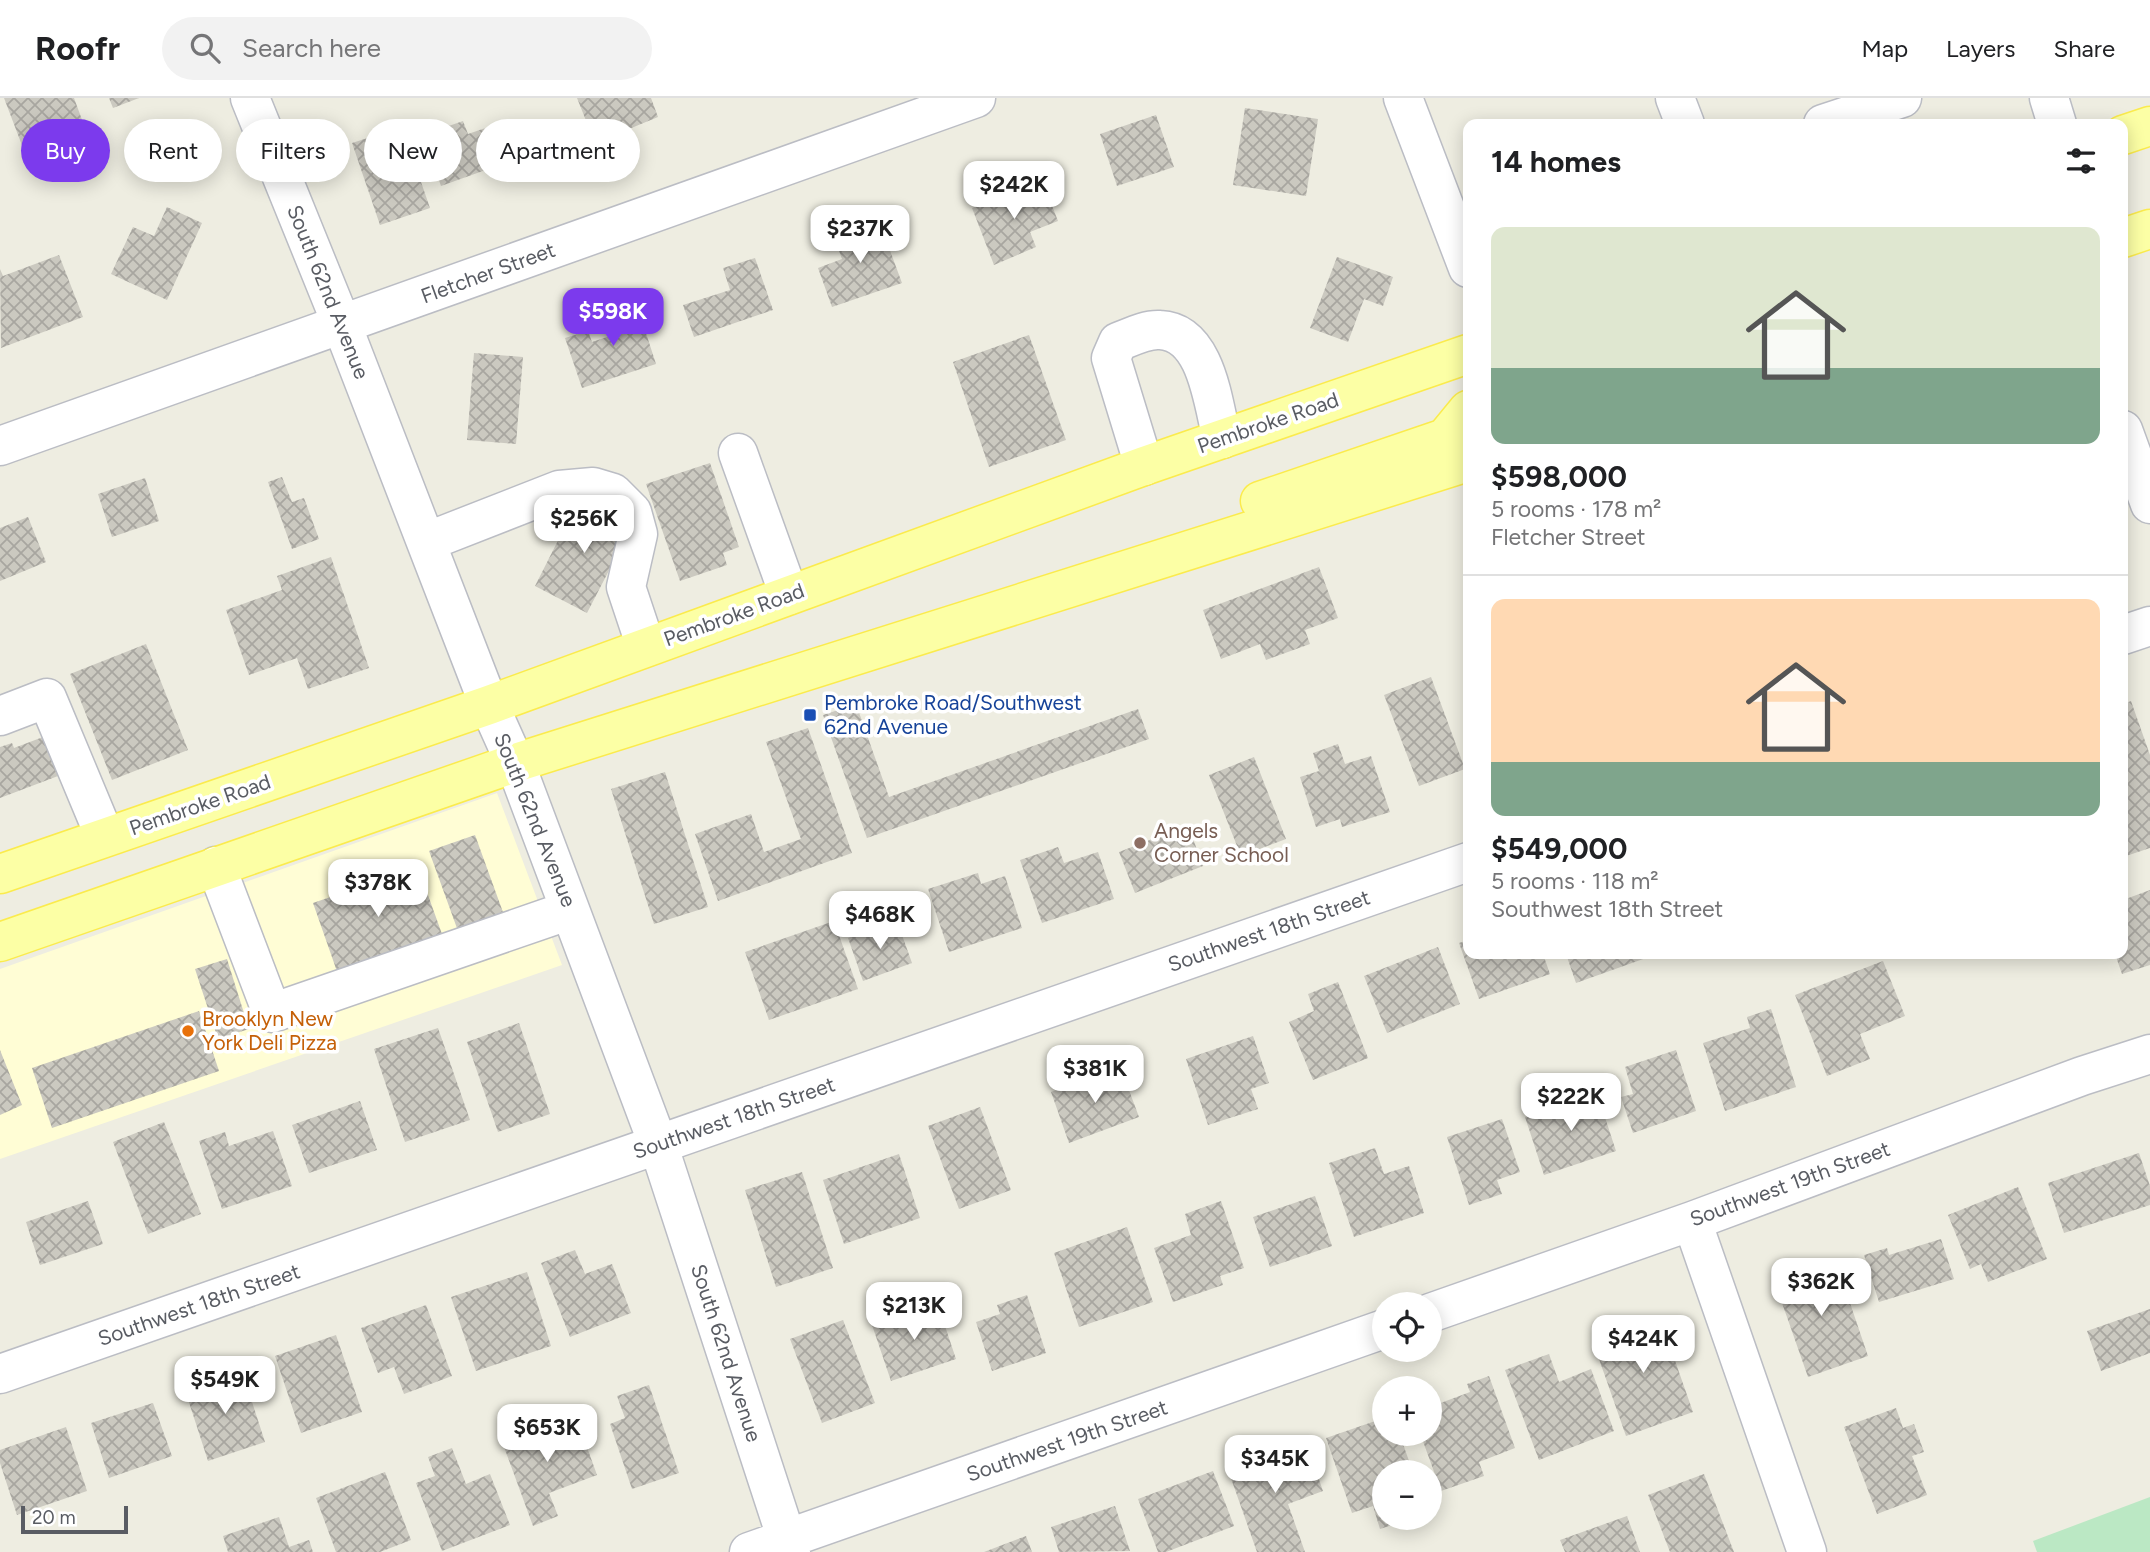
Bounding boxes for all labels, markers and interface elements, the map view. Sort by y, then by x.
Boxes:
search box [162,17,652,80]
text: Roofr [35,29,120,68]
icon: search [186,29,224,67]
text: Search here [242,32,381,64]
text: Map [1861,34,1908,63]
text: Layers [1946,34,2015,63]
text: Share [2053,34,2115,63]
chip: Buy [21,119,110,182]
chip: Rent [124,119,222,182]
chip: Filters [236,119,350,182]
chip: New [364,119,462,182]
chip: Apartment [476,119,640,182]
icon: filters [2062,142,2100,180]
text: 14 homes [1491,143,1621,180]
pin: $242K [965,162,1063,221]
text: $242K [979,170,1049,198]
street label: South 62nd Avenue [282,201,375,382]
pin: $237K [811,206,909,265]
text: $237K [827,214,893,242]
street label: Fletcher Street [417,237,558,308]
icon: home [1733,272,1859,398]
pin: $598K [564,288,662,348]
text: $598K [579,297,647,325]
street label: Pembroke Road [1194,387,1342,458]
text: $598,000 [1491,458,1627,495]
text: 5 rooms · 178 m² [1491,495,1661,523]
pin: $256K [535,496,633,555]
text: $256K [550,504,618,532]
text: Fletcher Street [1491,523,1645,551]
street label: Pembroke Road [660,578,808,652]
icon: home [1733,644,1859,770]
place label: Pembroke Road/Southwest 62nd Avenue [824,690,1082,739]
marker: Pembroke Road/Southwest 62nd Avenue [802,707,818,723]
street label: South 62nd Avenue [489,729,582,910]
street label: Pembroke Road [126,769,274,840]
place label: Angels Corner School [1154,818,1289,867]
text: $549,000 [1491,830,1627,867]
marker: Angels Corner School [1132,835,1148,851]
pin: $378K [329,860,427,919]
text: 5 rooms · 118 m² [1491,867,1659,895]
text: $378K [344,868,412,896]
street label: Southwest 18th Street [1164,884,1373,977]
pin: $468K [831,892,929,951]
text: Southwest 18th Street [1491,895,1723,923]
text: $468K [845,900,915,928]
place label: Brooklyn New York Deli Pizza [202,1006,337,1055]
marker: Brooklyn New York Deli Pizza [180,1023,196,1039]
pin: $381K [1046,1046,1144,1105]
text: $381K [1063,1054,1127,1082]
street label: Southwest 18th Street [629,1071,838,1164]
pin: $222K [1522,1074,1620,1133]
text: $222K [1537,1082,1605,1110]
street label: Southwest 19th Street [1686,1136,1893,1231]
street label: Southwest 18th Street [94,1258,303,1351]
pin: $362K [1772,1258,1870,1318]
street label: South 62nd Avenue [686,1261,767,1445]
text: $362K [1787,1267,1855,1295]
pin: $213K [865,1282,963,1342]
text: $213K [882,1291,946,1319]
map controls [1372,1292,1442,1530]
button: locate [1372,1292,1442,1362]
pin: $424K [1594,1316,1692,1375]
text: $424K [1608,1324,1678,1352]
pin: $549K [176,1356,274,1416]
text: $549K [190,1365,260,1393]
button: + [1372,1376,1442,1446]
street label: Southwest 19th Street [963,1394,1171,1487]
pin: $653K [498,1404,596,1464]
text: $653K [513,1413,581,1441]
pin: $345K [1226,1436,1324,1495]
text: $345K [1241,1444,1309,1472]
button: − [1372,1460,1442,1530]
scale bar [21,1503,128,1535]
text: 20 m [32,1506,76,1529]

